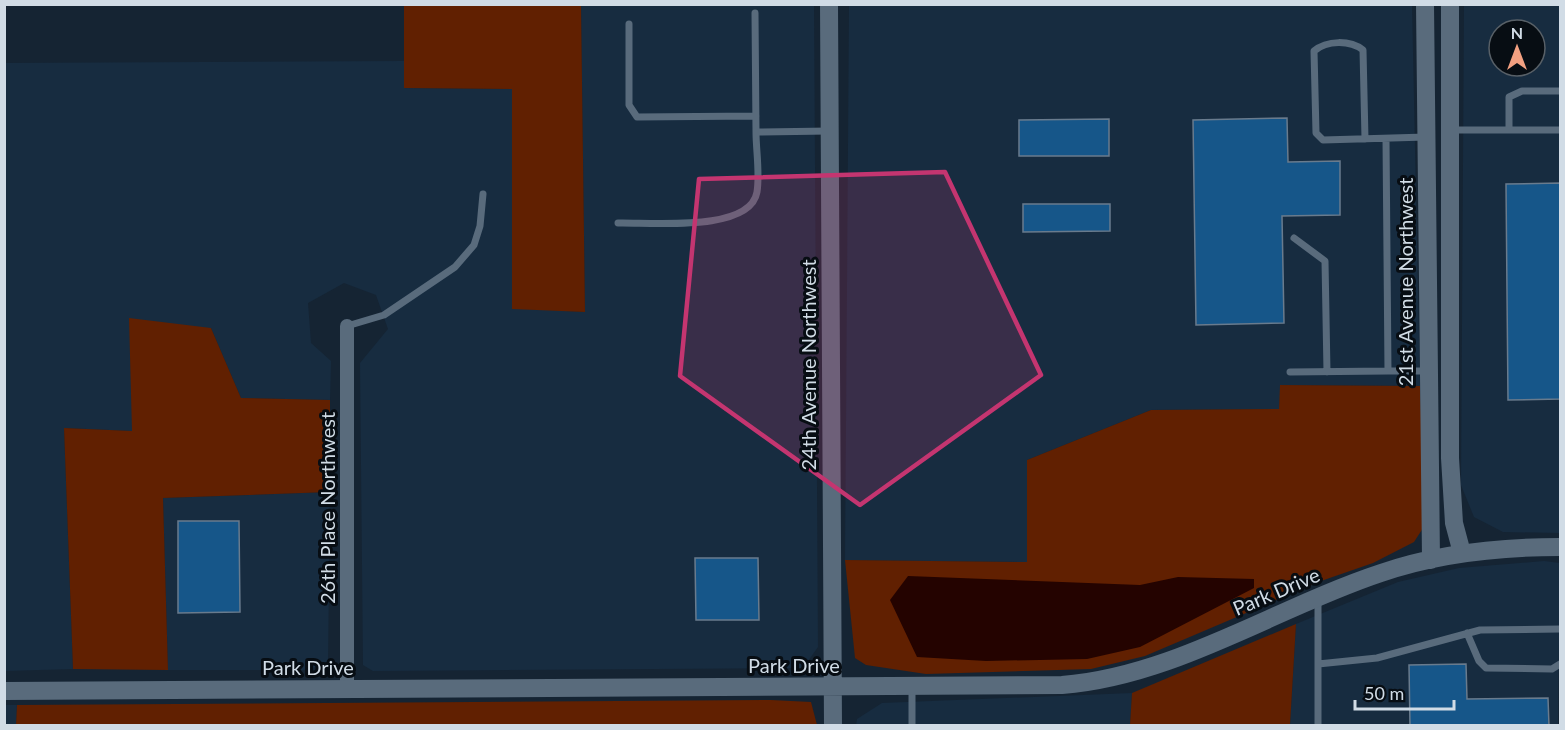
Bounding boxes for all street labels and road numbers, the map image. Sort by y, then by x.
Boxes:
street label: 21st Avenue Northwest [1393,178,1417,386]
street label: 24th Avenue Northwest [796,259,820,471]
street label: 26th Place Northwest [315,412,339,604]
street label: Park Drive [1229,562,1323,620]
street label: Park Drive [748,653,840,677]
street label: Park Drive [262,655,354,679]

